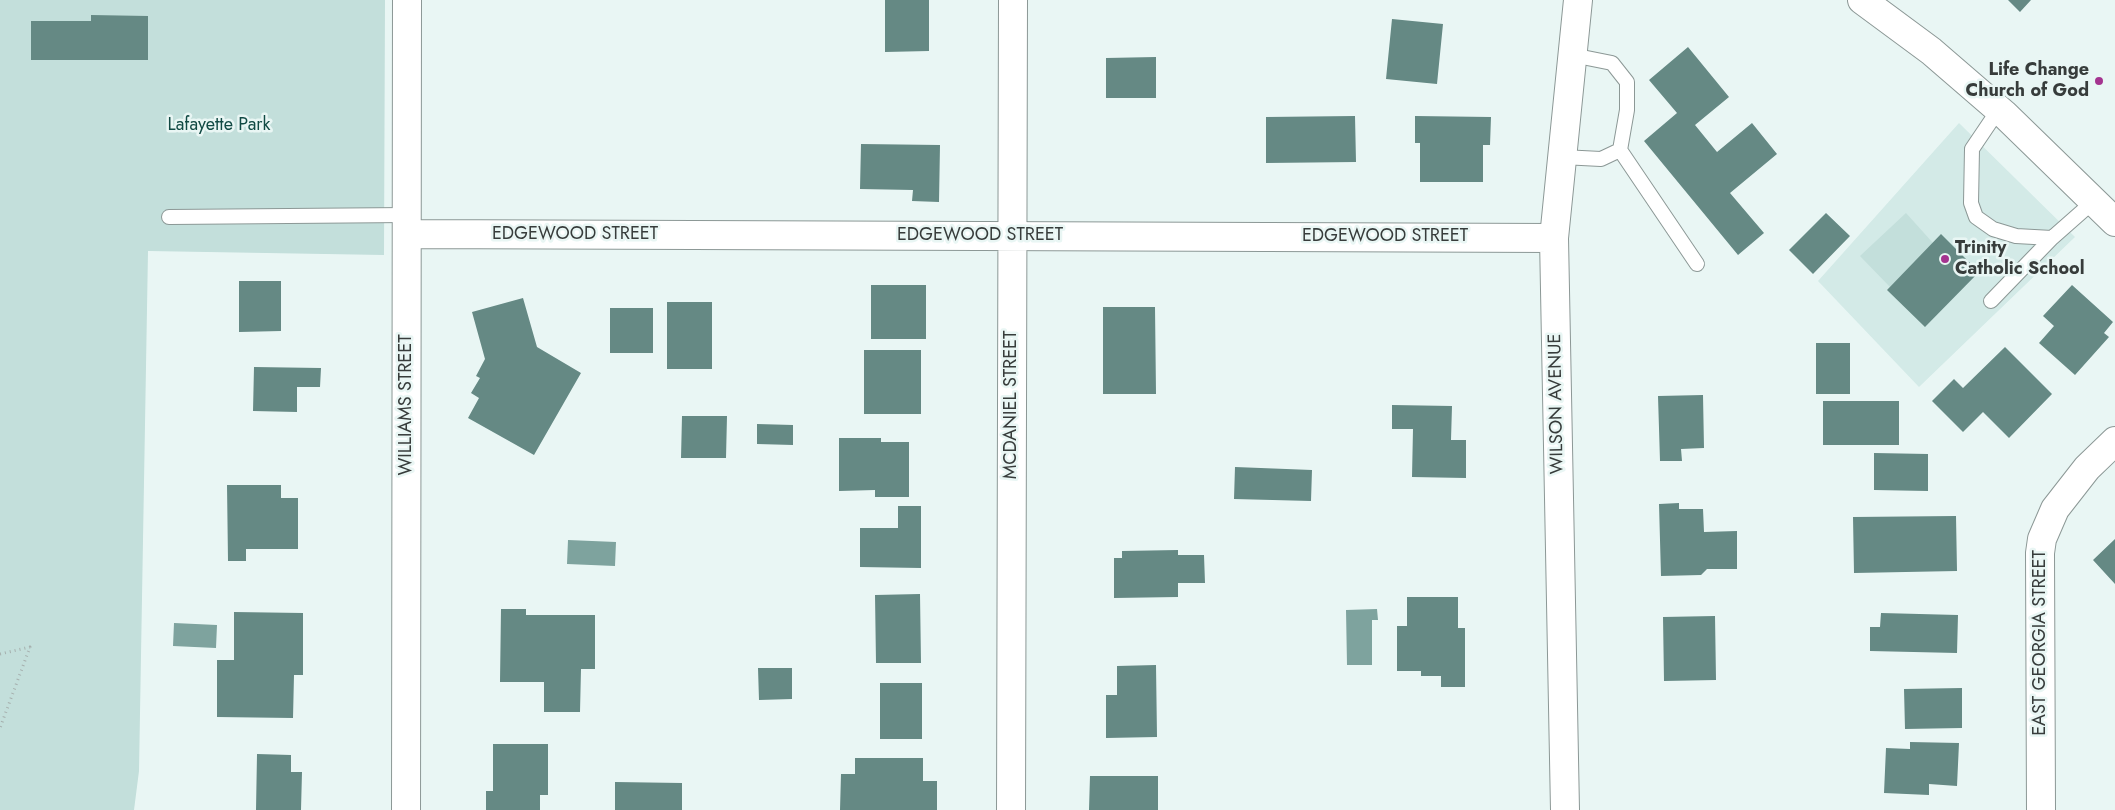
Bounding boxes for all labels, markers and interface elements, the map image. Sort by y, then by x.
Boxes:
place label: Life Change Church of God [1966,60,2089,102]
marker: Life Change Church of God [2093,75,2105,87]
park label: Lafayette Park [168,115,270,137]
street label: EDGEWOOD STREET [492,224,658,246]
street label: EDGEWOOD STREET [897,225,1063,247]
street label: EDGEWOOD STREET [1302,226,1468,248]
place label: Trinity Catholic School [1955,238,2085,280]
marker: Trinity Catholic School [1939,253,1951,265]
street label: MCDANIEL STREET [1001,331,1023,479]
street label: WILSON AVENUE [1545,333,1569,475]
street label: WILLIAMS STREET [396,334,418,476]
street label: EAST GEORGIA STREET [2030,550,2052,736]

